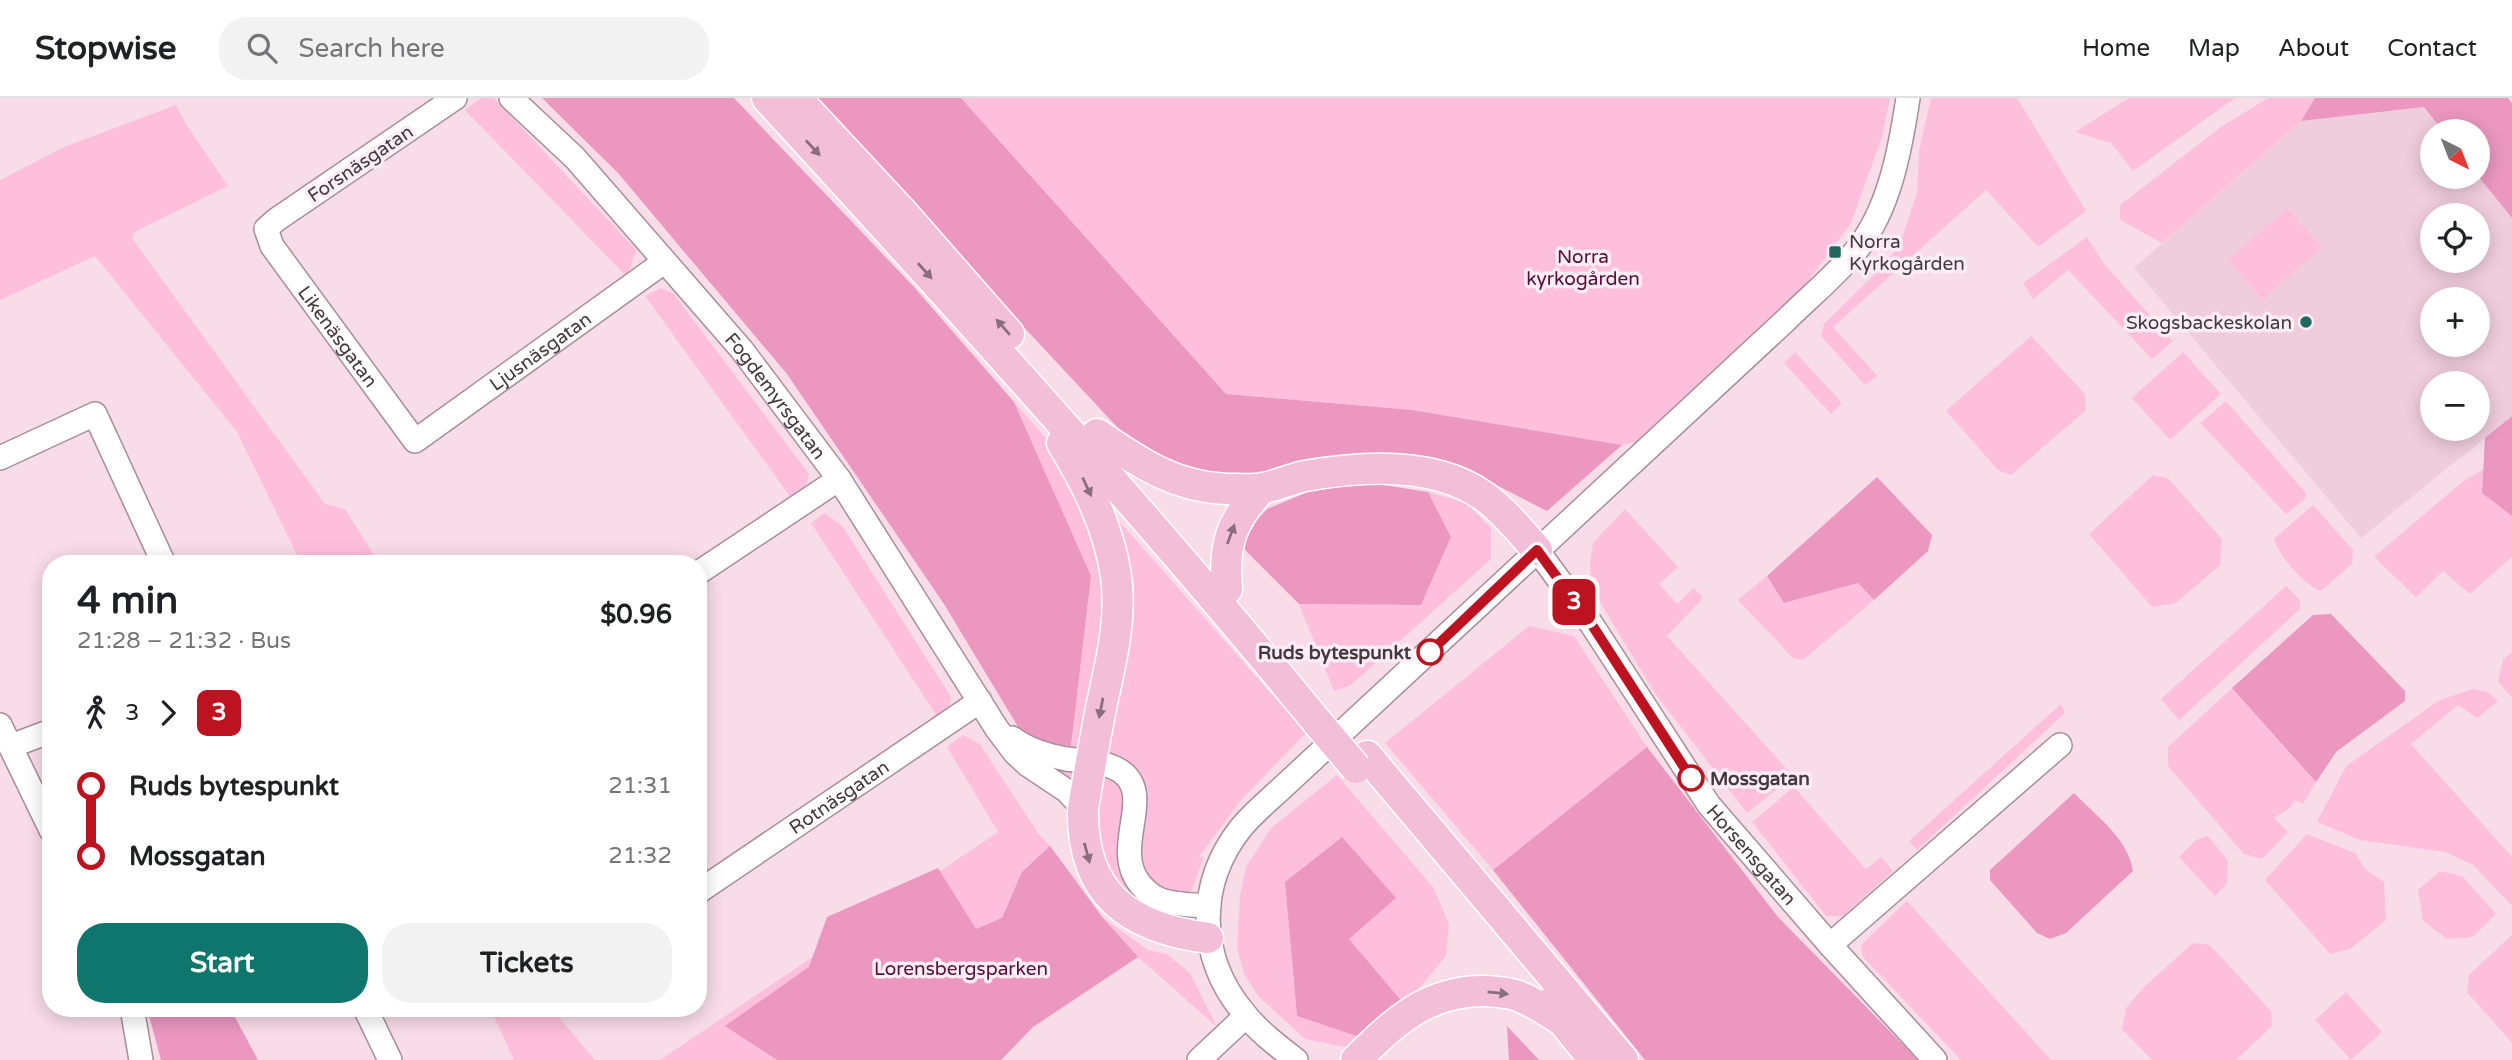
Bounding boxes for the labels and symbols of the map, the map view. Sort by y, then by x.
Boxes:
north arrow [2420,119,2490,189]
street label: Forsnäsgatan [304,121,417,207]
one-way arrow [805,139,821,156]
place label: Norra Kyrkogården [1849,231,1965,275]
marker: Norra Kyrkogården [1827,244,1843,260]
park label: Norra kyrkogården [1526,246,1640,290]
one-way arrow [917,262,933,280]
street label: Likenäsgatan [293,282,382,392]
street label: Ljusnäsgatan [486,308,596,396]
place label: Skogsbackeskolan [2126,312,2292,334]
marker: Skogsbackeskolan [2298,314,2314,330]
one-way arrow [995,318,1011,336]
street label: Fogdemyrsgatan [720,329,830,464]
one-way arrow [1081,477,1093,497]
one-way arrow [1226,523,1237,544]
line badge: 3 [1551,579,1597,625]
marker: Ruds bytespunkt [1417,639,1443,665]
place label: Ruds bytespunkt [1258,642,1412,665]
one-way arrow [1096,697,1107,719]
street label: Rotnäsgatan [785,756,893,839]
marker: Mossgatan [1678,765,1704,791]
place label: Mossgatan [1710,768,1810,791]
street label: Horsensgatan [1702,800,1800,910]
one-way arrow [1083,843,1093,864]
park label: Lorensbergsparken [874,958,1048,980]
one-way arrow [1487,987,1509,998]

